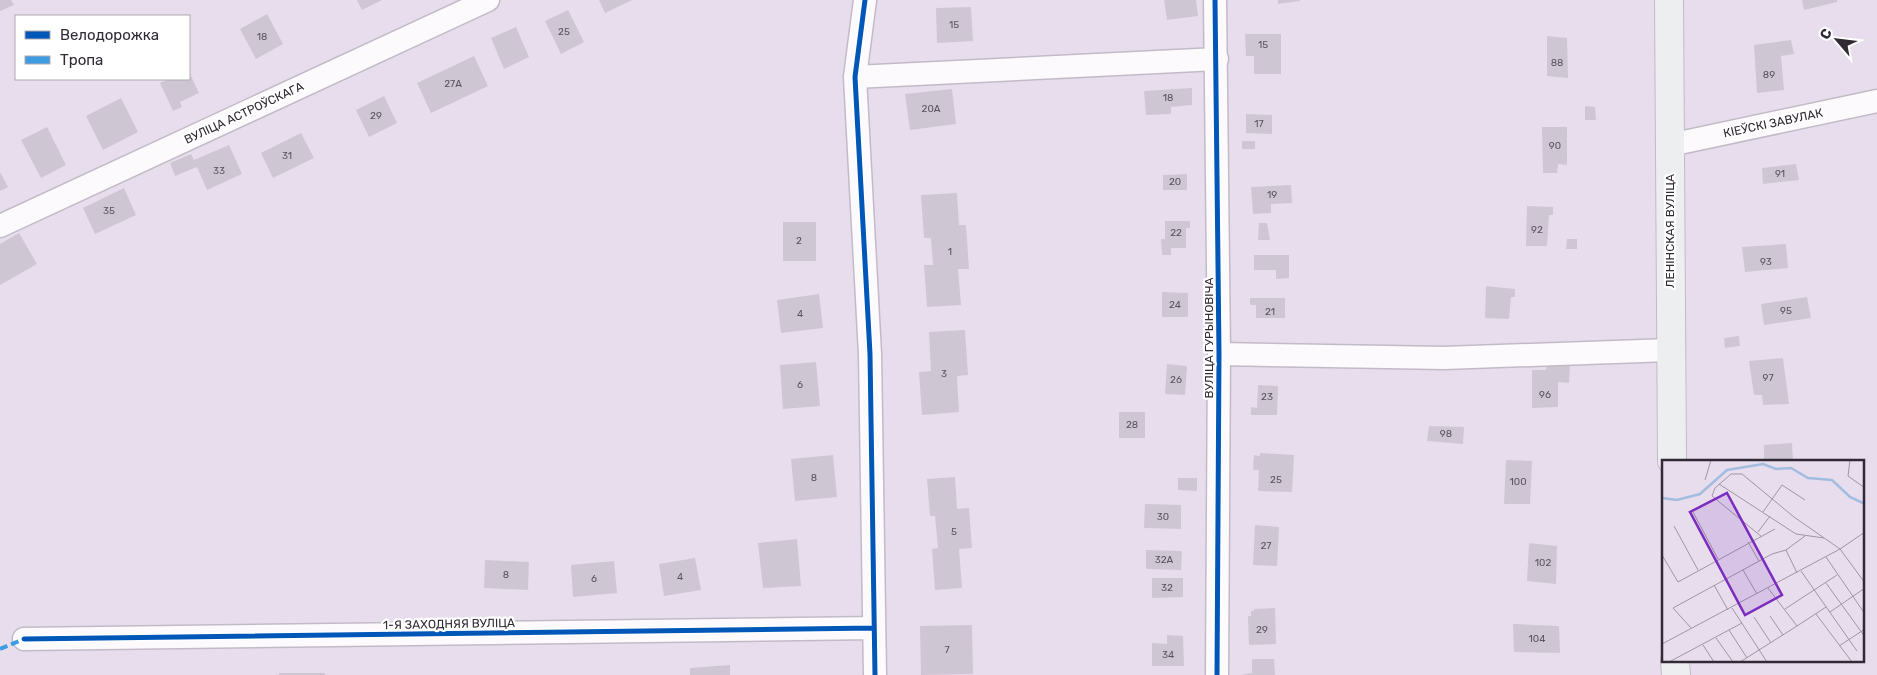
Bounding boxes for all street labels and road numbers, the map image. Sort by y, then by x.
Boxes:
street label: ВУЛІЦА АСТРОЎСКАГА [182,79,306,147]
street label: КІЕЎСКІ ЗАВУЛАК [1722,106,1824,140]
street label: ЛЕНІНСКАЯ ВУЛІЦА [1663,174,1677,288]
street label: ВУЛІЦА ГУРЫНОВІЧА [1202,277,1216,399]
street label: 1-Я ЗАХОДНЯЯ ВУЛІЦА [383,616,515,632]

